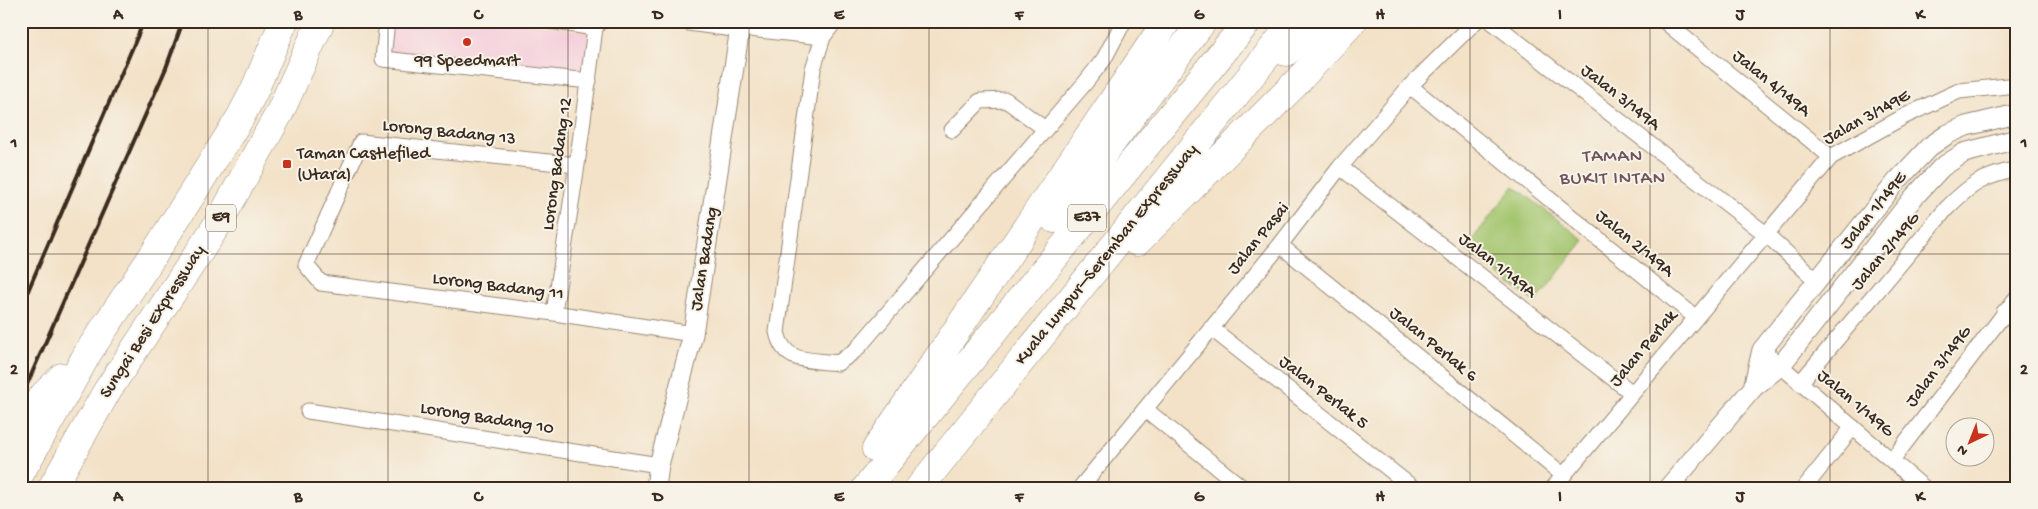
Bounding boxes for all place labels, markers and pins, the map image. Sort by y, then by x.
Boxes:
marker: 99 Speedmart [461,36,473,48]
place label: 99 Speedmart [413,51,521,72]
place label: Taman Castlefiled (Utara) [296,144,431,186]
marker: Taman Castlefiled (Utara) [281,158,293,170]

